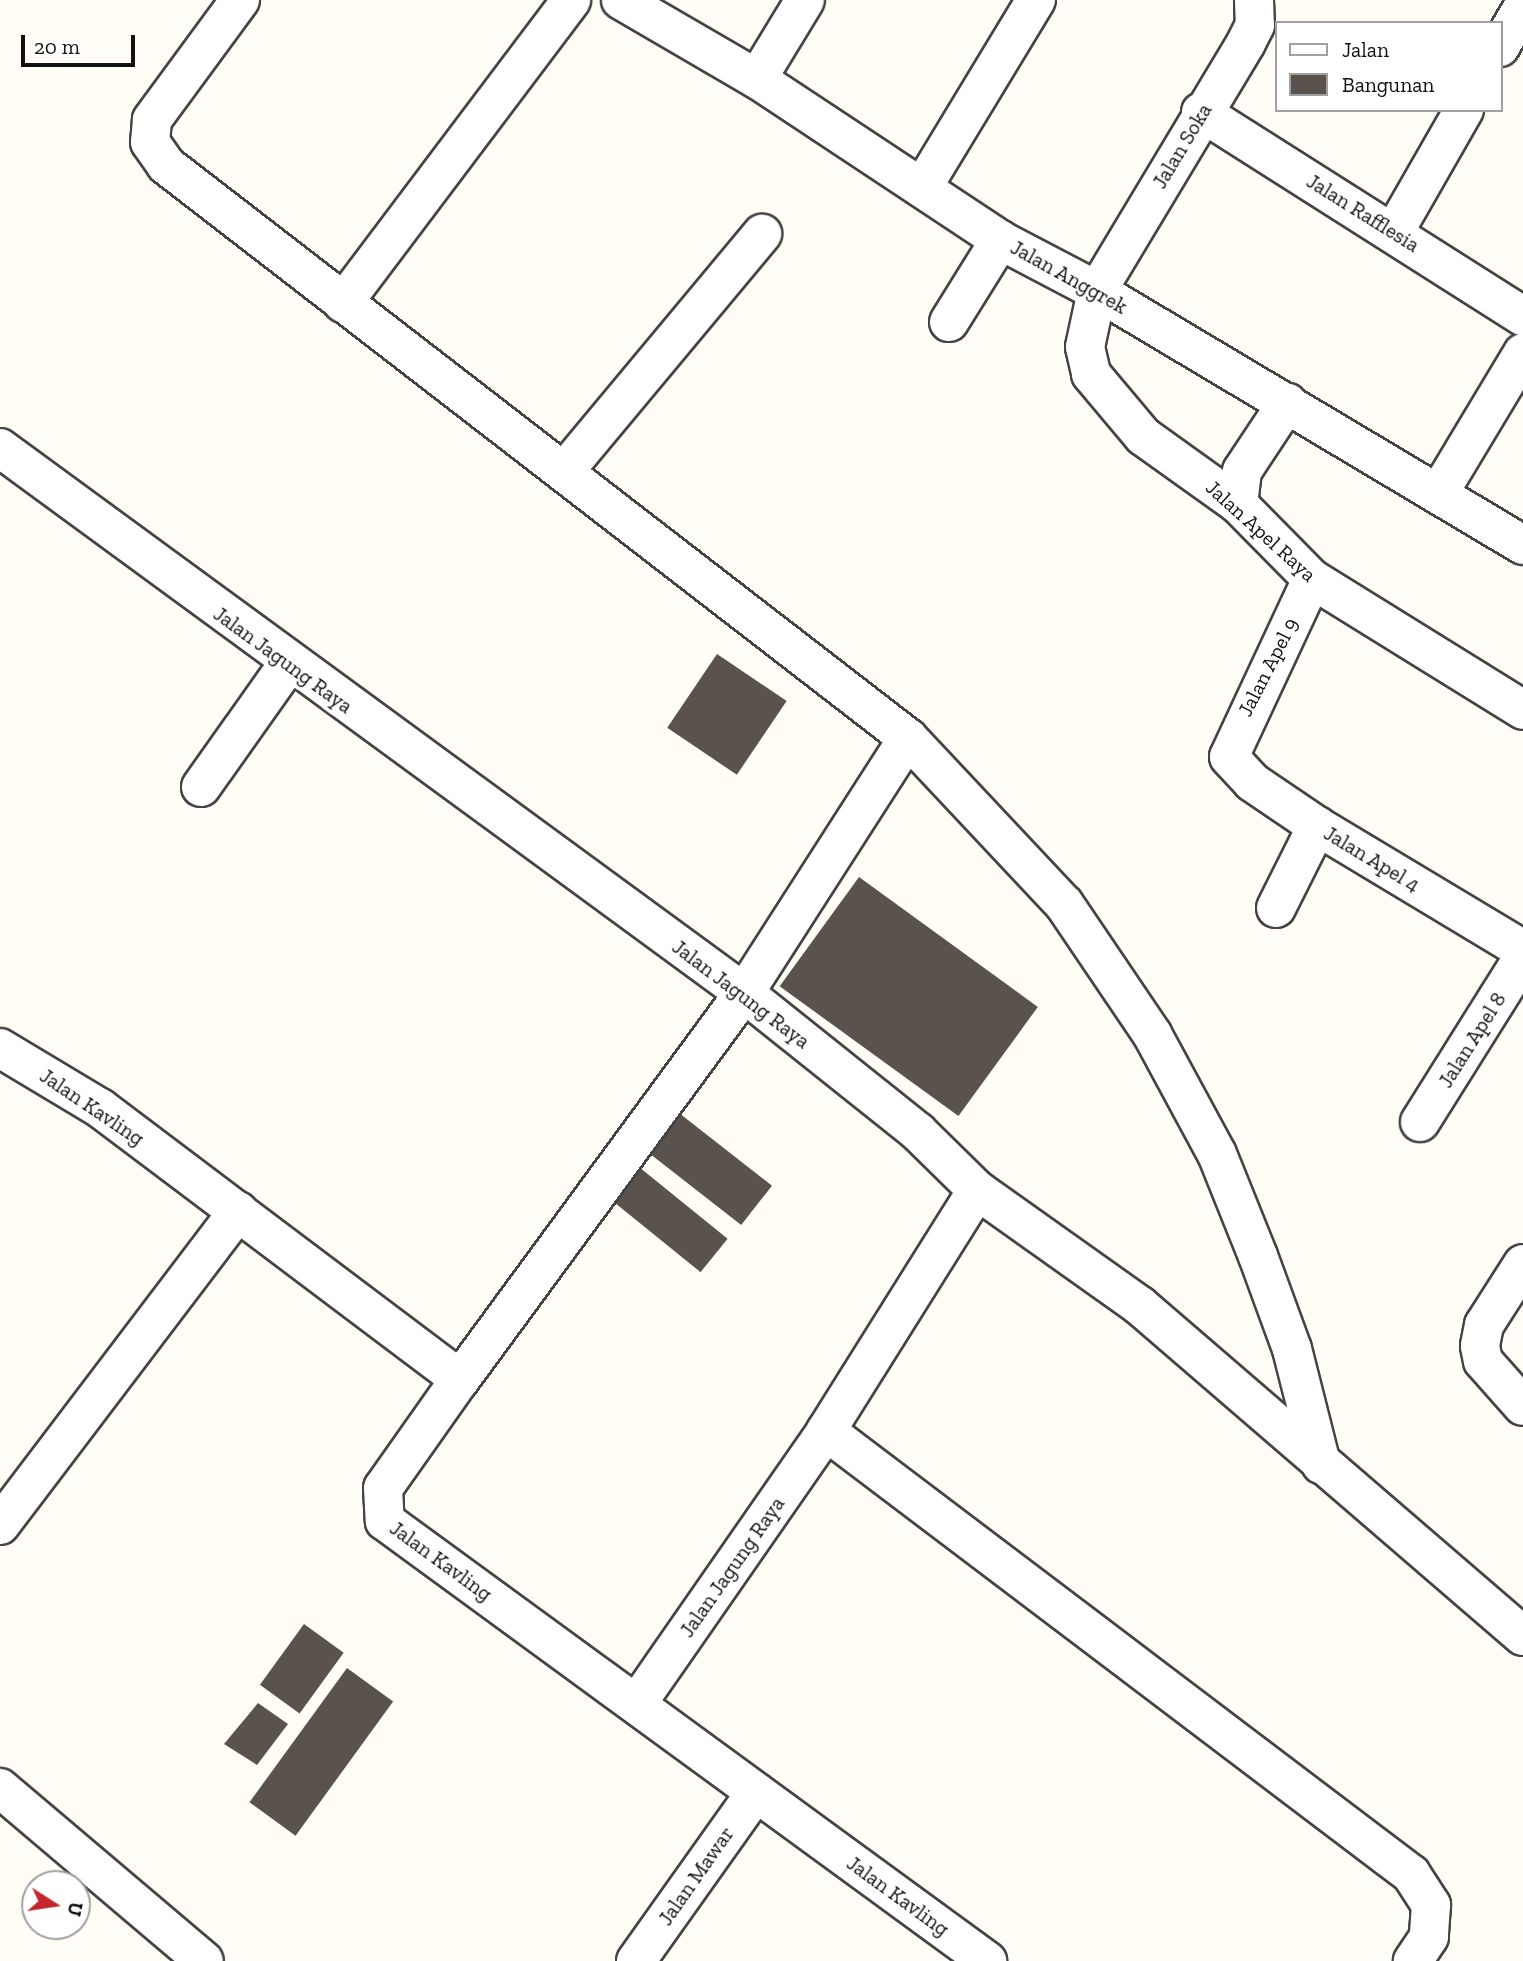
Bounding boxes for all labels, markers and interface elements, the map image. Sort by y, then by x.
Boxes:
scale bar [24,21,138,65]
legend [1274,21,1502,112]
text: 20 m [34,34,80,59]
text: Jalan [1342,37,1389,62]
text: Bangunan [1342,72,1434,97]
street label: Jalan Soka [1147,99,1217,193]
street label: Jalan Rafflesia [1302,168,1424,258]
street label: Jalan Anggrek [1006,234,1132,320]
street label: Jalan Apel Raya [1200,475,1322,587]
street label: Jalan Jagung Raya [208,601,358,719]
street label: Jalan Apel 9 [1232,613,1304,721]
street label: Jalan Apel 4 [1319,820,1425,898]
street label: Jalan Jagung Raya [667,934,815,1054]
street label: Jalan Apel 8 [1433,987,1511,1093]
street label: Jalan Kavling [35,1063,149,1151]
street label: Jalan Jagung Raya [674,1492,790,1642]
street label: Jalan Kavling [385,1515,497,1607]
street label: Jalan Mawar [653,1822,739,1930]
street label: Jalan Kavling [842,1850,954,1942]
north arrow [21,1870,91,1940]
text: U [62,1900,88,1918]

